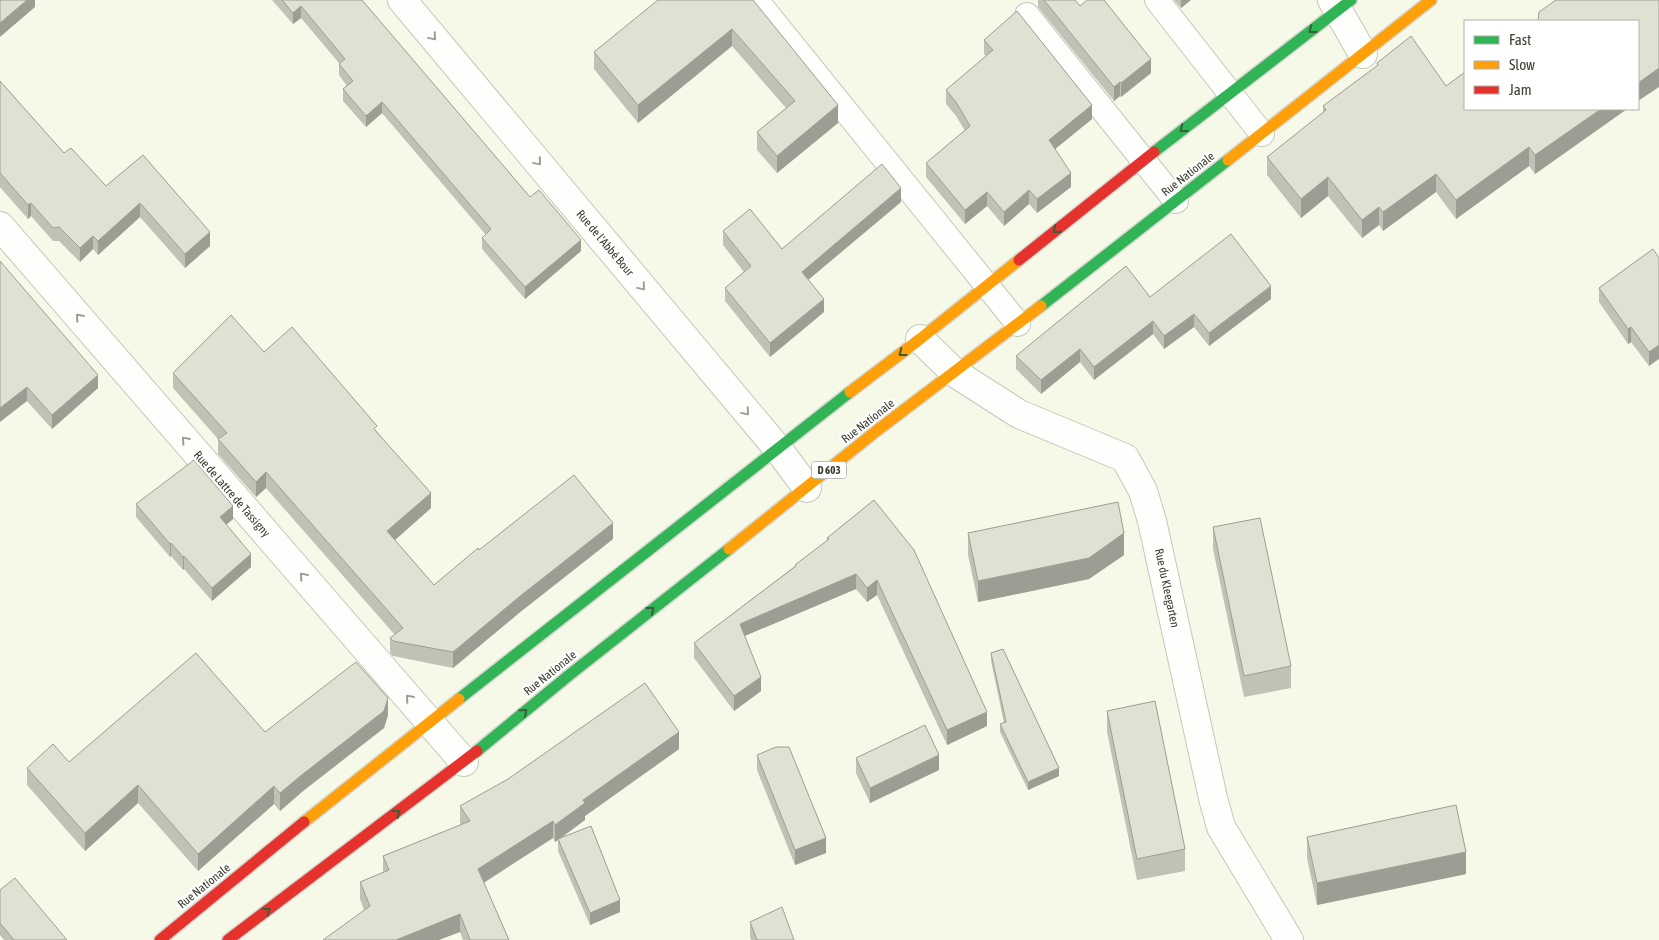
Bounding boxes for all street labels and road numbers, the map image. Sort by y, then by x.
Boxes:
street label: Rue Nationale [1159,149,1217,199]
street label: Rue de l'Abbé Bour [573,207,637,279]
street label: Rue Nationale [839,396,897,446]
street label: Rue de Lattre de Tassigny [191,448,273,540]
road number: D 603 [812,462,846,478]
street label: Rue du Kleegarten [1152,547,1182,629]
street label: Rue Nationale [521,648,579,698]
street label: Rue Nationale [175,861,233,911]

